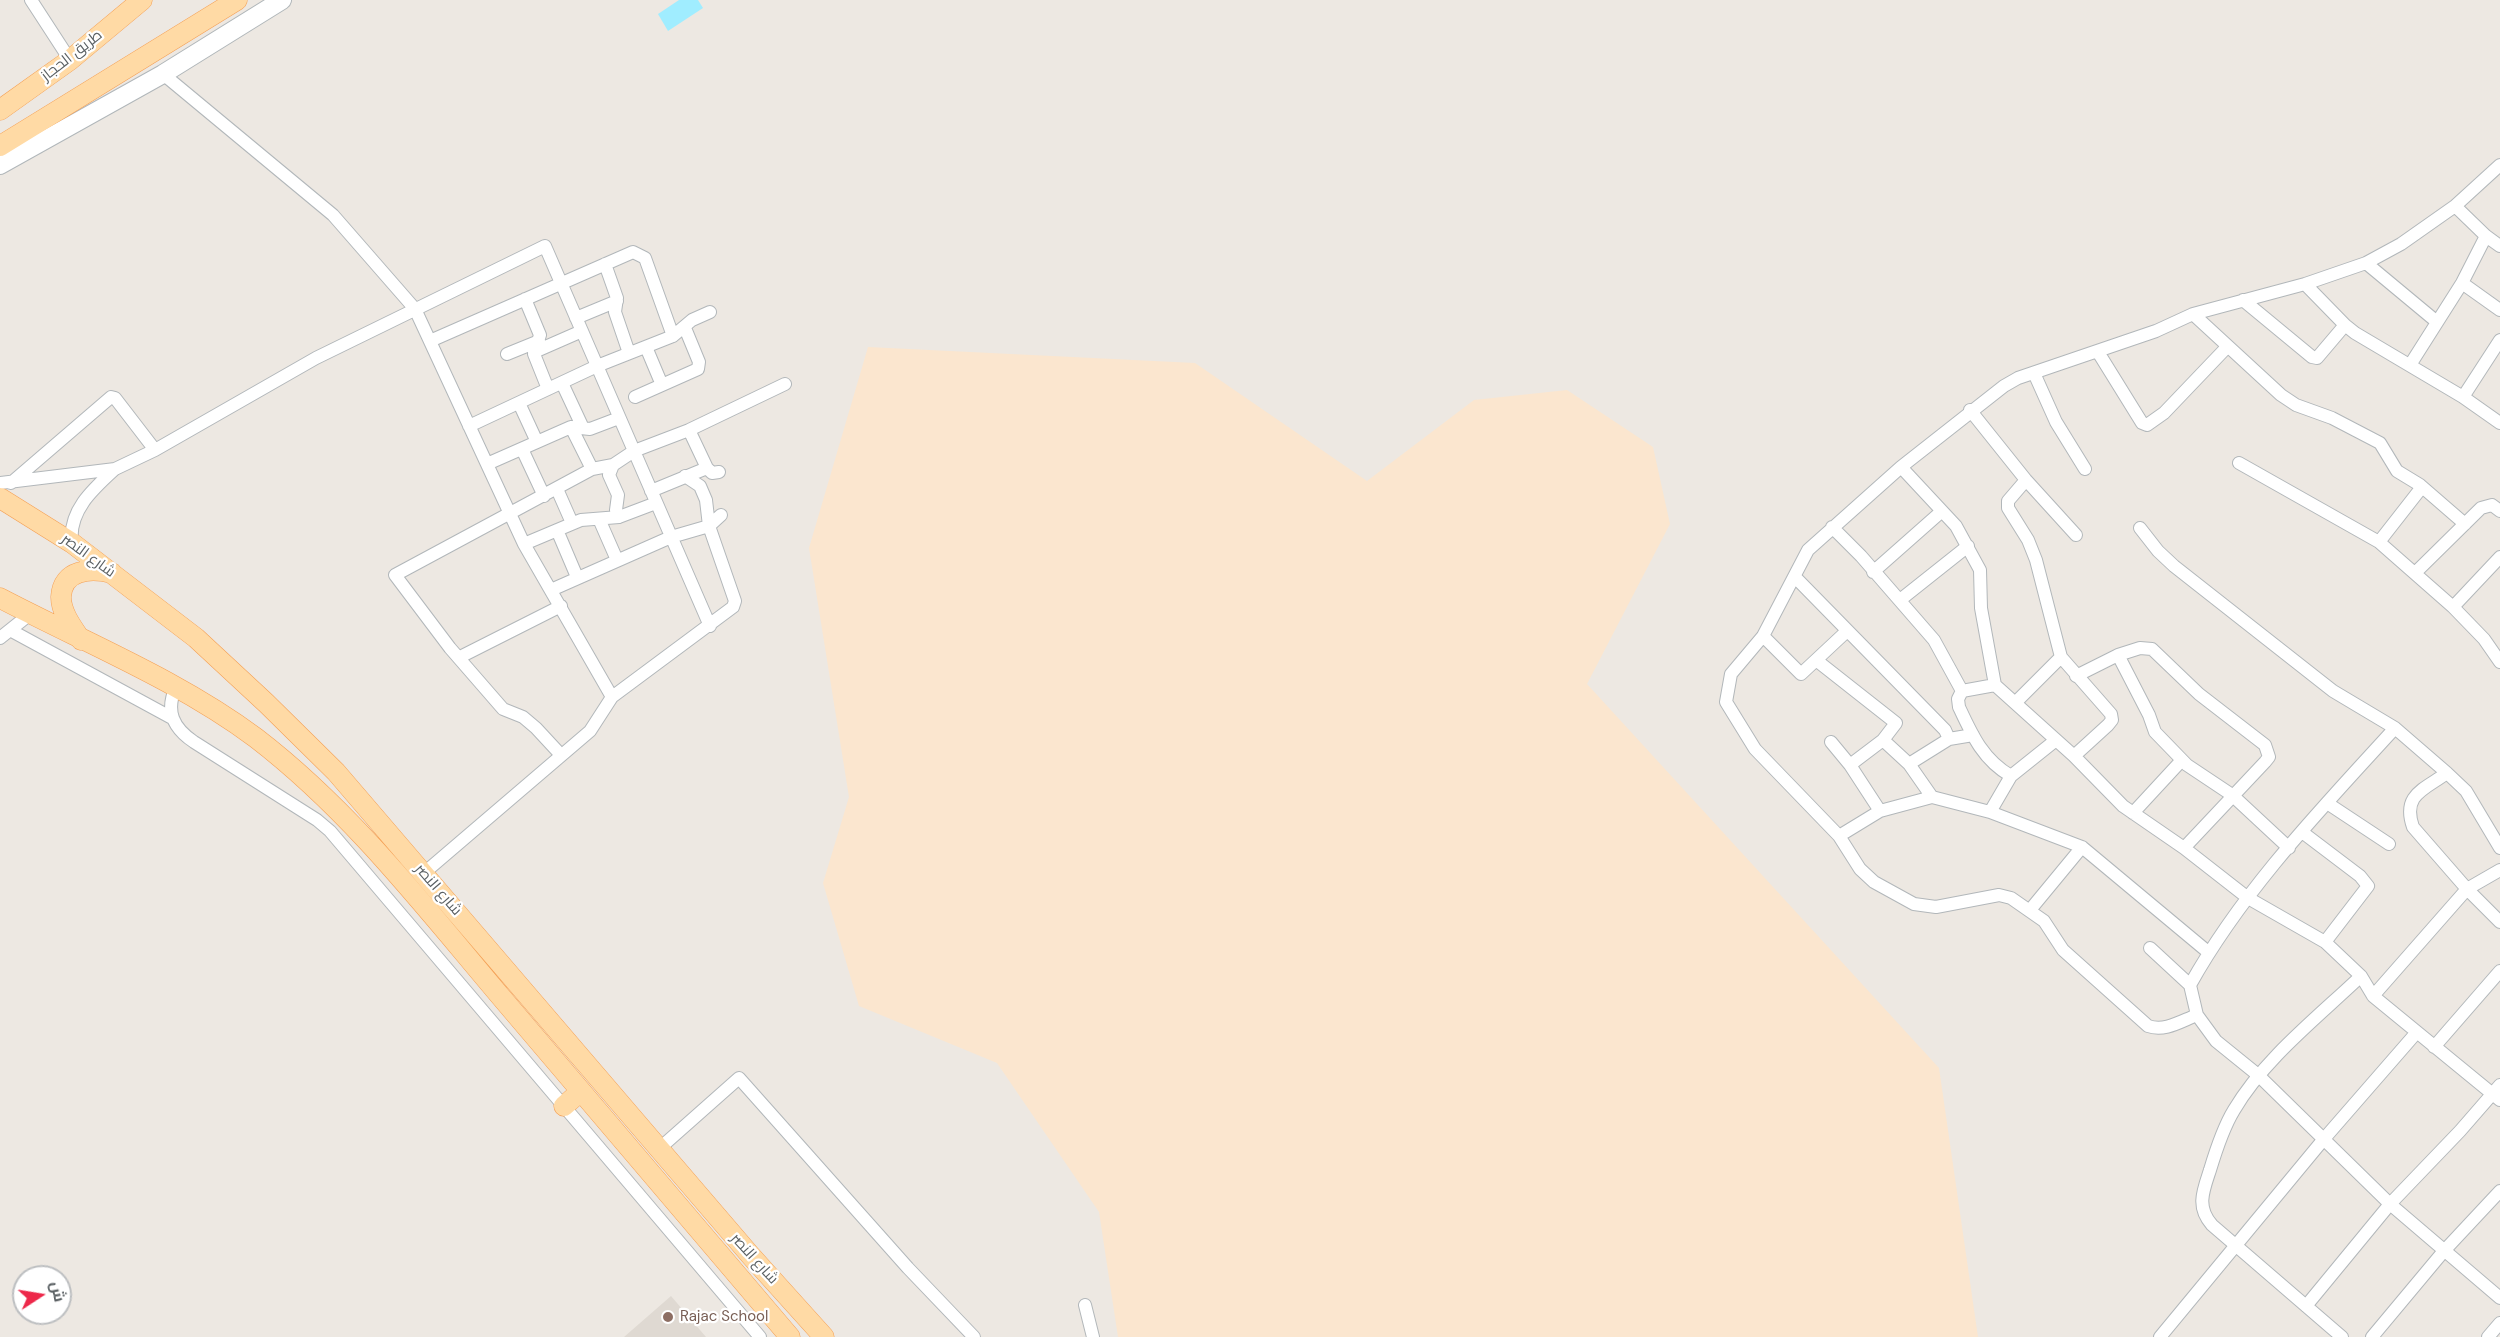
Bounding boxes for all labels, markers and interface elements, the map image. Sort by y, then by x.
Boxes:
street label: طريق الحجاز [38,26,106,86]
street label: شارع النصر [57,530,119,582]
street label: شارع النصر [411,861,465,919]
street label: شارع النصر [726,1230,782,1288]
north arrow [12,1265,72,1325]
text: ش [46,1279,71,1304]
place label: Rajac School [680,1308,768,1326]
marker: Rajac School [661,1310,675,1324]

